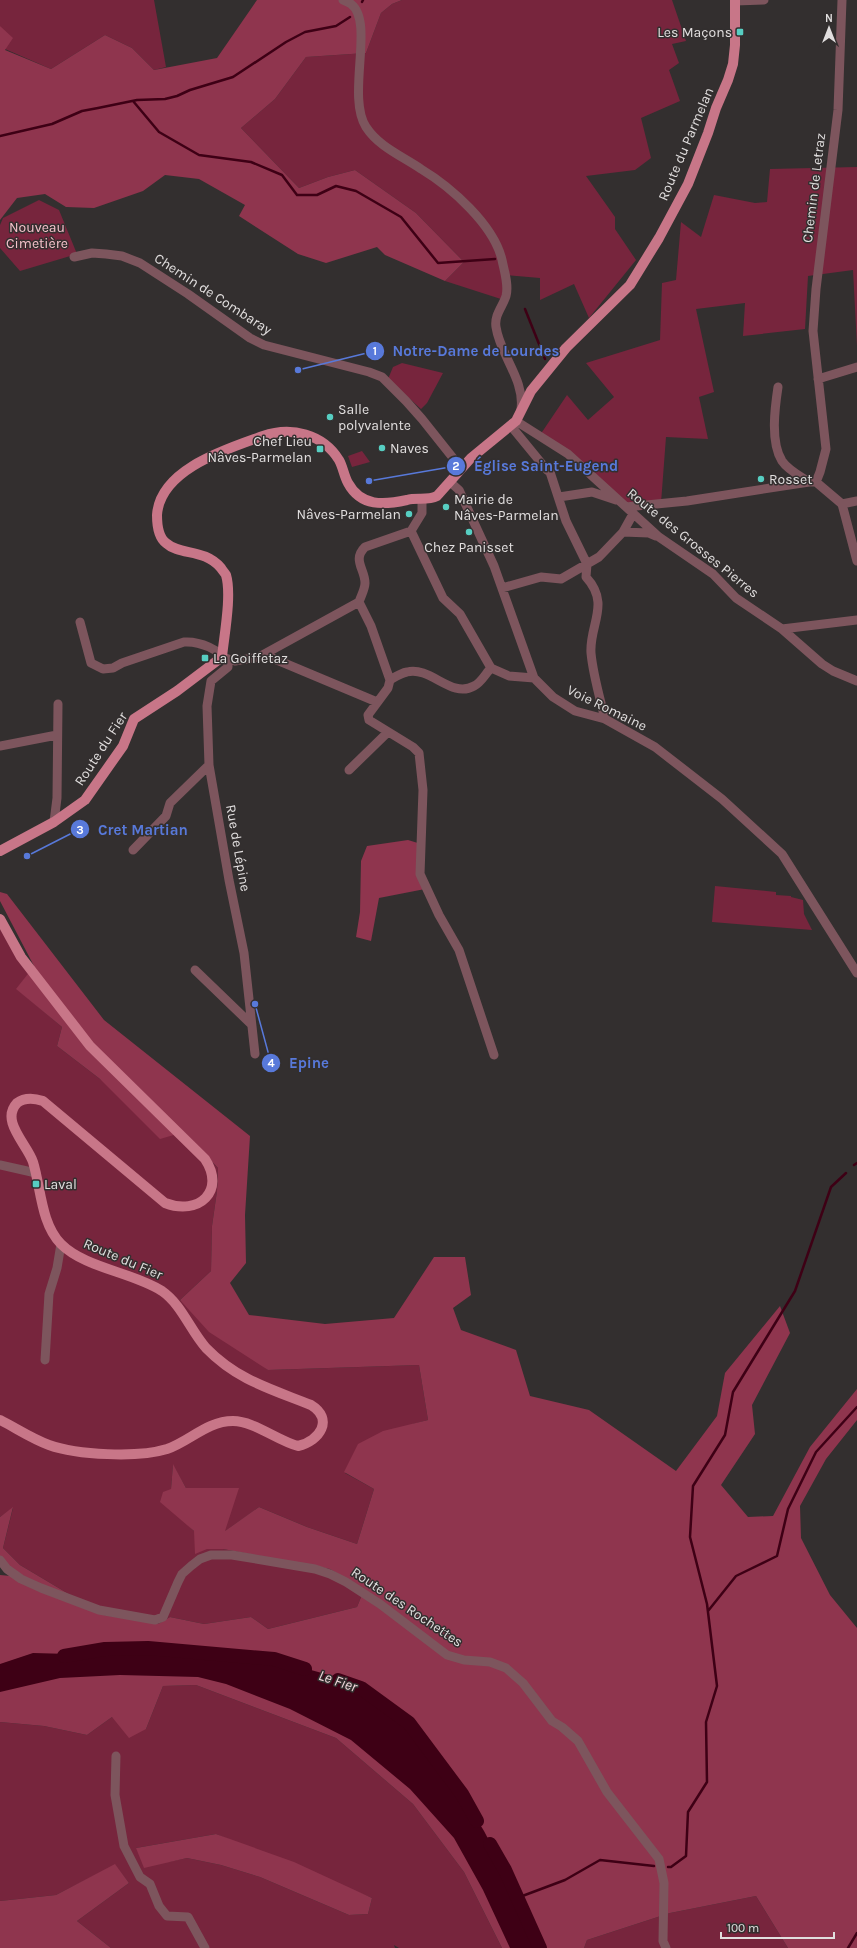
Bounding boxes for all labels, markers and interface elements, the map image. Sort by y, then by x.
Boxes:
north arrow [809,8,849,48]
text: N [825,12,833,25]
place label: Les Maçons [657,24,732,41]
marker: Les Maçons [735,27,745,37]
street label: Route du Parmelan [654,85,718,203]
street label: Chemin de Letraz [799,132,829,244]
park label: Nouveau Cimetière [6,219,68,252]
street label: Chemin de Combaray [151,250,275,339]
callout: Notre-Dame de Lourdes [365,337,567,364]
text: Notre-Dame de Lourdes [393,342,560,360]
text: 1 [373,344,377,358]
place label: Salle polyvalente [338,401,411,434]
marker: Salle polyvalente [325,412,335,422]
place label: Chef Lieu Nâves-Parmelan [207,433,312,466]
place label: Naves [390,440,429,457]
marker: Naves [377,443,387,453]
marker: Chef Lieu Nâves-Parmelan [315,444,325,454]
callout: Église Saint-Eugend [446,453,626,480]
text: Église Saint-Eugend [474,456,618,475]
text: 2 [452,459,460,473]
place label: Rosset [769,471,812,488]
marker: Rosset [756,474,766,484]
street label: Route des Grosses Pierres [624,485,762,601]
place label: Mairie de Nâves-Parmelan [454,491,559,524]
marker: Mairie de Nâves-Parmelan [441,502,451,512]
place label: Nâves-Parmelan [296,506,401,523]
marker: Nâves-Parmelan [404,509,414,519]
marker: Chez Panisset [464,527,474,537]
place label: Chez Panisset [424,539,514,556]
place label: La Goiffetaz [213,650,288,667]
marker: La Goiffetaz [200,653,210,663]
street label: Voie Romaine [564,681,650,735]
street label: Route du Fier [71,708,132,789]
street label: Rue de Lépine [222,803,254,893]
callout: Cret Martian [70,816,196,843]
text: Cret Martian [98,821,188,839]
text: 3 [76,823,84,837]
callout: Epine [261,1049,337,1076]
text: Epine [289,1054,329,1072]
text: 4 [267,1056,275,1070]
place label: Laval [44,1176,77,1193]
marker: Laval [31,1179,41,1189]
street label: Route du Fier [81,1235,166,1284]
street label: Route des Rochettes [348,1563,466,1651]
water label: Le Fier [316,1666,360,1696]
scale bar [721,1914,834,1940]
text: 100 m [727,1921,759,1935]

